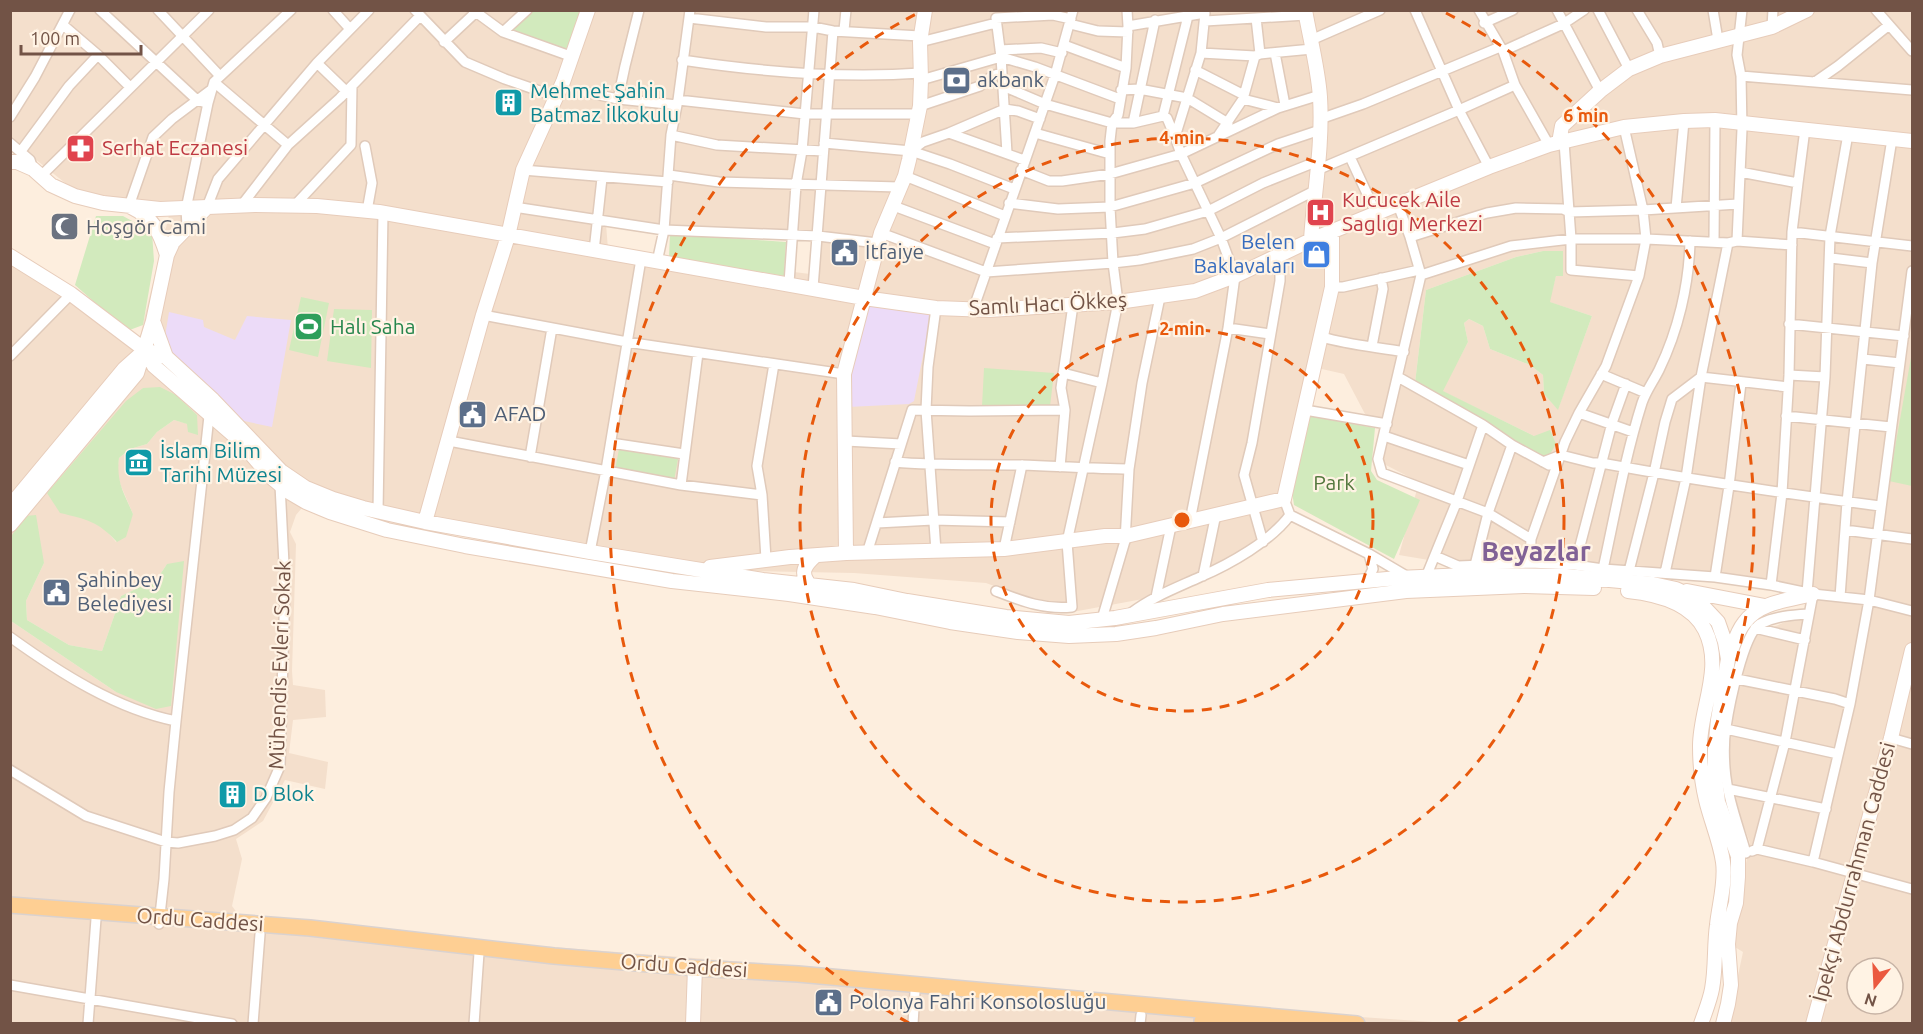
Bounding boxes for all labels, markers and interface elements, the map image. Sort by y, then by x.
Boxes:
scale bar [21,18,141,56]
text: 100 m [30,28,80,48]
bank icon: akbank [940,64,972,96]
place label: akbank [977,67,1044,91]
place label: Mehmet Şahin Batmaz İlkokulu [530,78,679,126]
building icon: Mehmet Şahin Batmaz İlkokulu [493,87,525,119]
text: 6 min [1563,105,1609,125]
text: 4 min [1159,127,1205,147]
pharmacy icon: Serhat Eczanesi [65,132,97,164]
place label: Serhat Eczanesi [102,135,248,159]
place label: Kucucek Aile Saglıgı Merkezi [1342,187,1483,235]
hospital icon: Kucucek Aile Saglıgı Merkezi [1305,196,1337,228]
mosque icon: Hoşgör Cami [49,211,81,243]
place label: Hoşgör Cami [86,214,206,238]
place label: Belen Baklavaları [1194,229,1295,277]
public building icon: İtfaiye [828,236,860,268]
shop icon: Belen Baklavaları [1300,238,1332,270]
place label: İtfaiye [865,239,924,263]
street label: Samlı Hacı Ökkeş [968,287,1128,319]
sports icon: Halı Saha [293,311,325,343]
place label: Halı Saha [330,314,415,338]
text: 2 min [1159,318,1205,338]
public building icon: AFAD [457,398,489,430]
place label: AFAD [494,401,546,425]
place label: İslam Bilim Tarihi Müzesi [160,438,282,486]
museum icon: İslam Bilim Tarihi Müzesi [123,447,155,479]
park label: Park [1313,470,1355,494]
centre of rings [1172,510,1192,530]
district label: Beyazlar [1481,536,1591,566]
street label: Mühendis Evleri Sokak [263,560,295,770]
place label: Şahinbey Belediyesi [77,567,172,615]
public building icon: Şahinbey Belediyesi [40,576,72,608]
street label: İpekçi Abdurrahman Caddesi [1807,739,1899,1004]
building icon: D Blok [216,778,248,810]
place label: D Blok [253,781,315,805]
street label: Ordu Caddesi [136,903,264,935]
street label: Ordu Caddesi [620,949,748,981]
north arrow [1845,956,1905,1016]
public building icon: Polonya Fahri Konsolosluğu [812,986,844,1018]
place label: Polonya Fahri Konsolosluğu [849,989,1106,1013]
text: N [1862,990,1879,1011]

